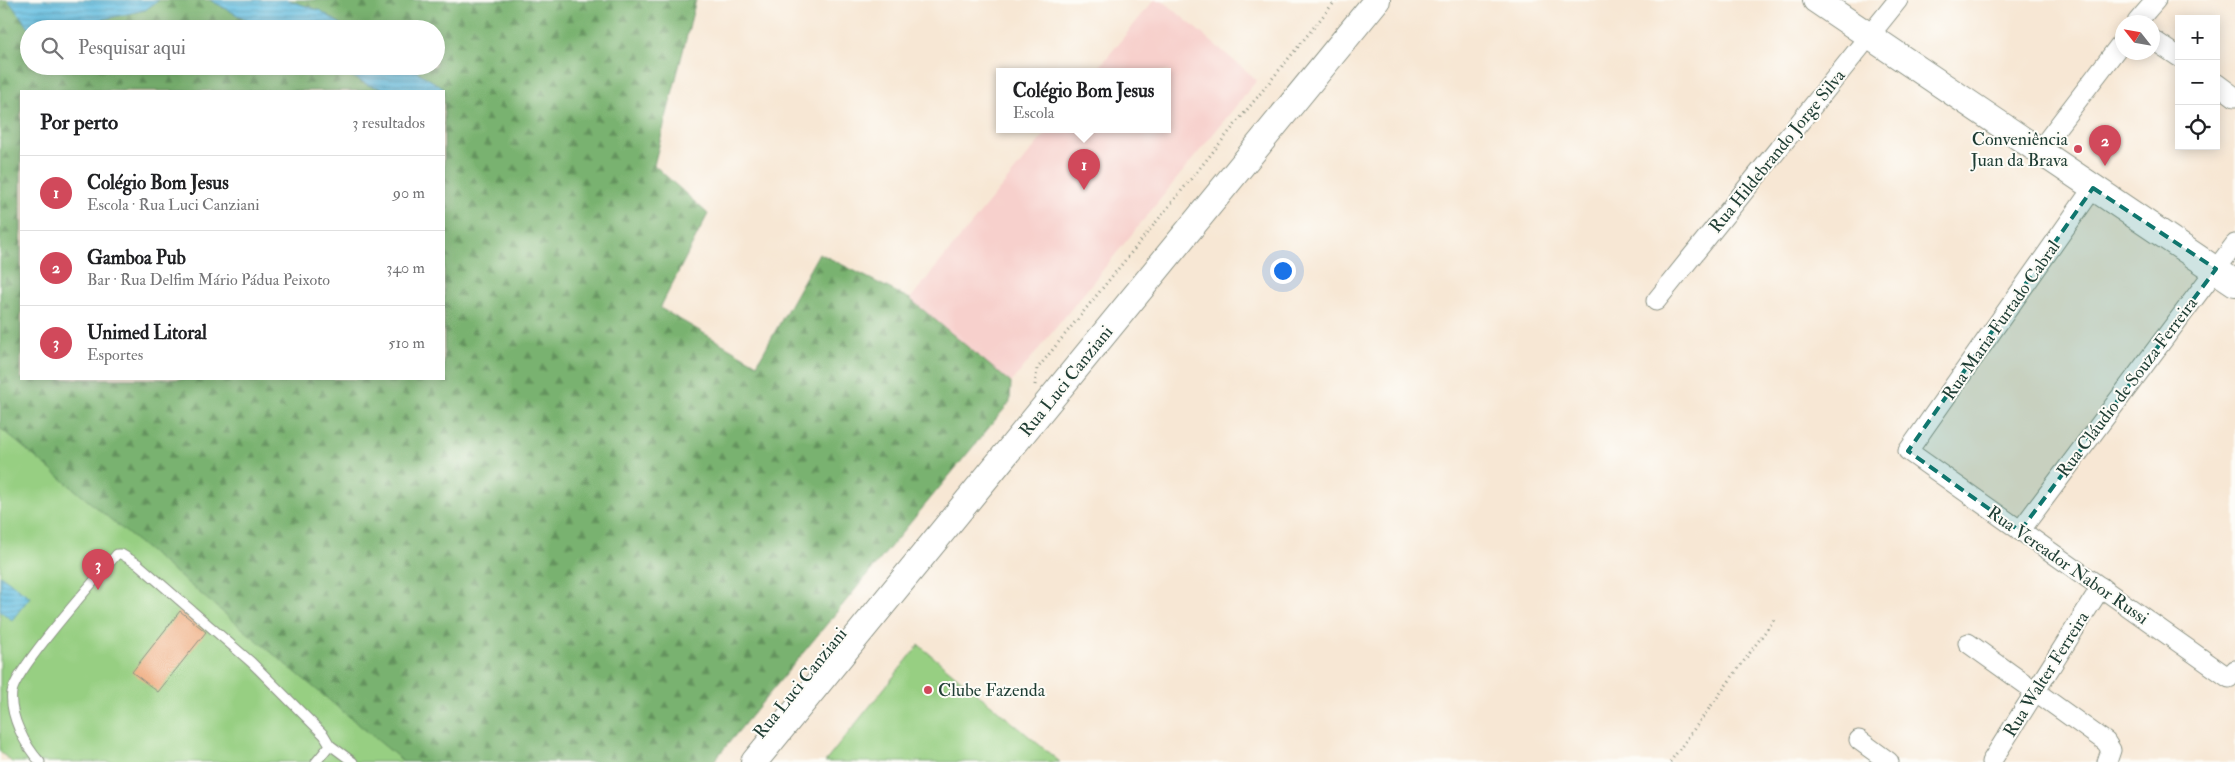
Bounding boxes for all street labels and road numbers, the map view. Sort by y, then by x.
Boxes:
street label: Rua Hildebrando Jorge Silva [1704,64,1851,238]
street label: Rua Maria Furtado Cabral [1937,236,2066,405]
street label: Rua Cláudio de Souza Ferreira [2052,292,2203,482]
street label: Rua Luci Canziani [1015,321,1118,441]
street label: Rua Vereador Nabor Russi [1983,501,2153,630]
street label: Rua Walter Ferreira [1999,607,2095,741]
street label: Rua Luci Canziani [749,623,852,743]

